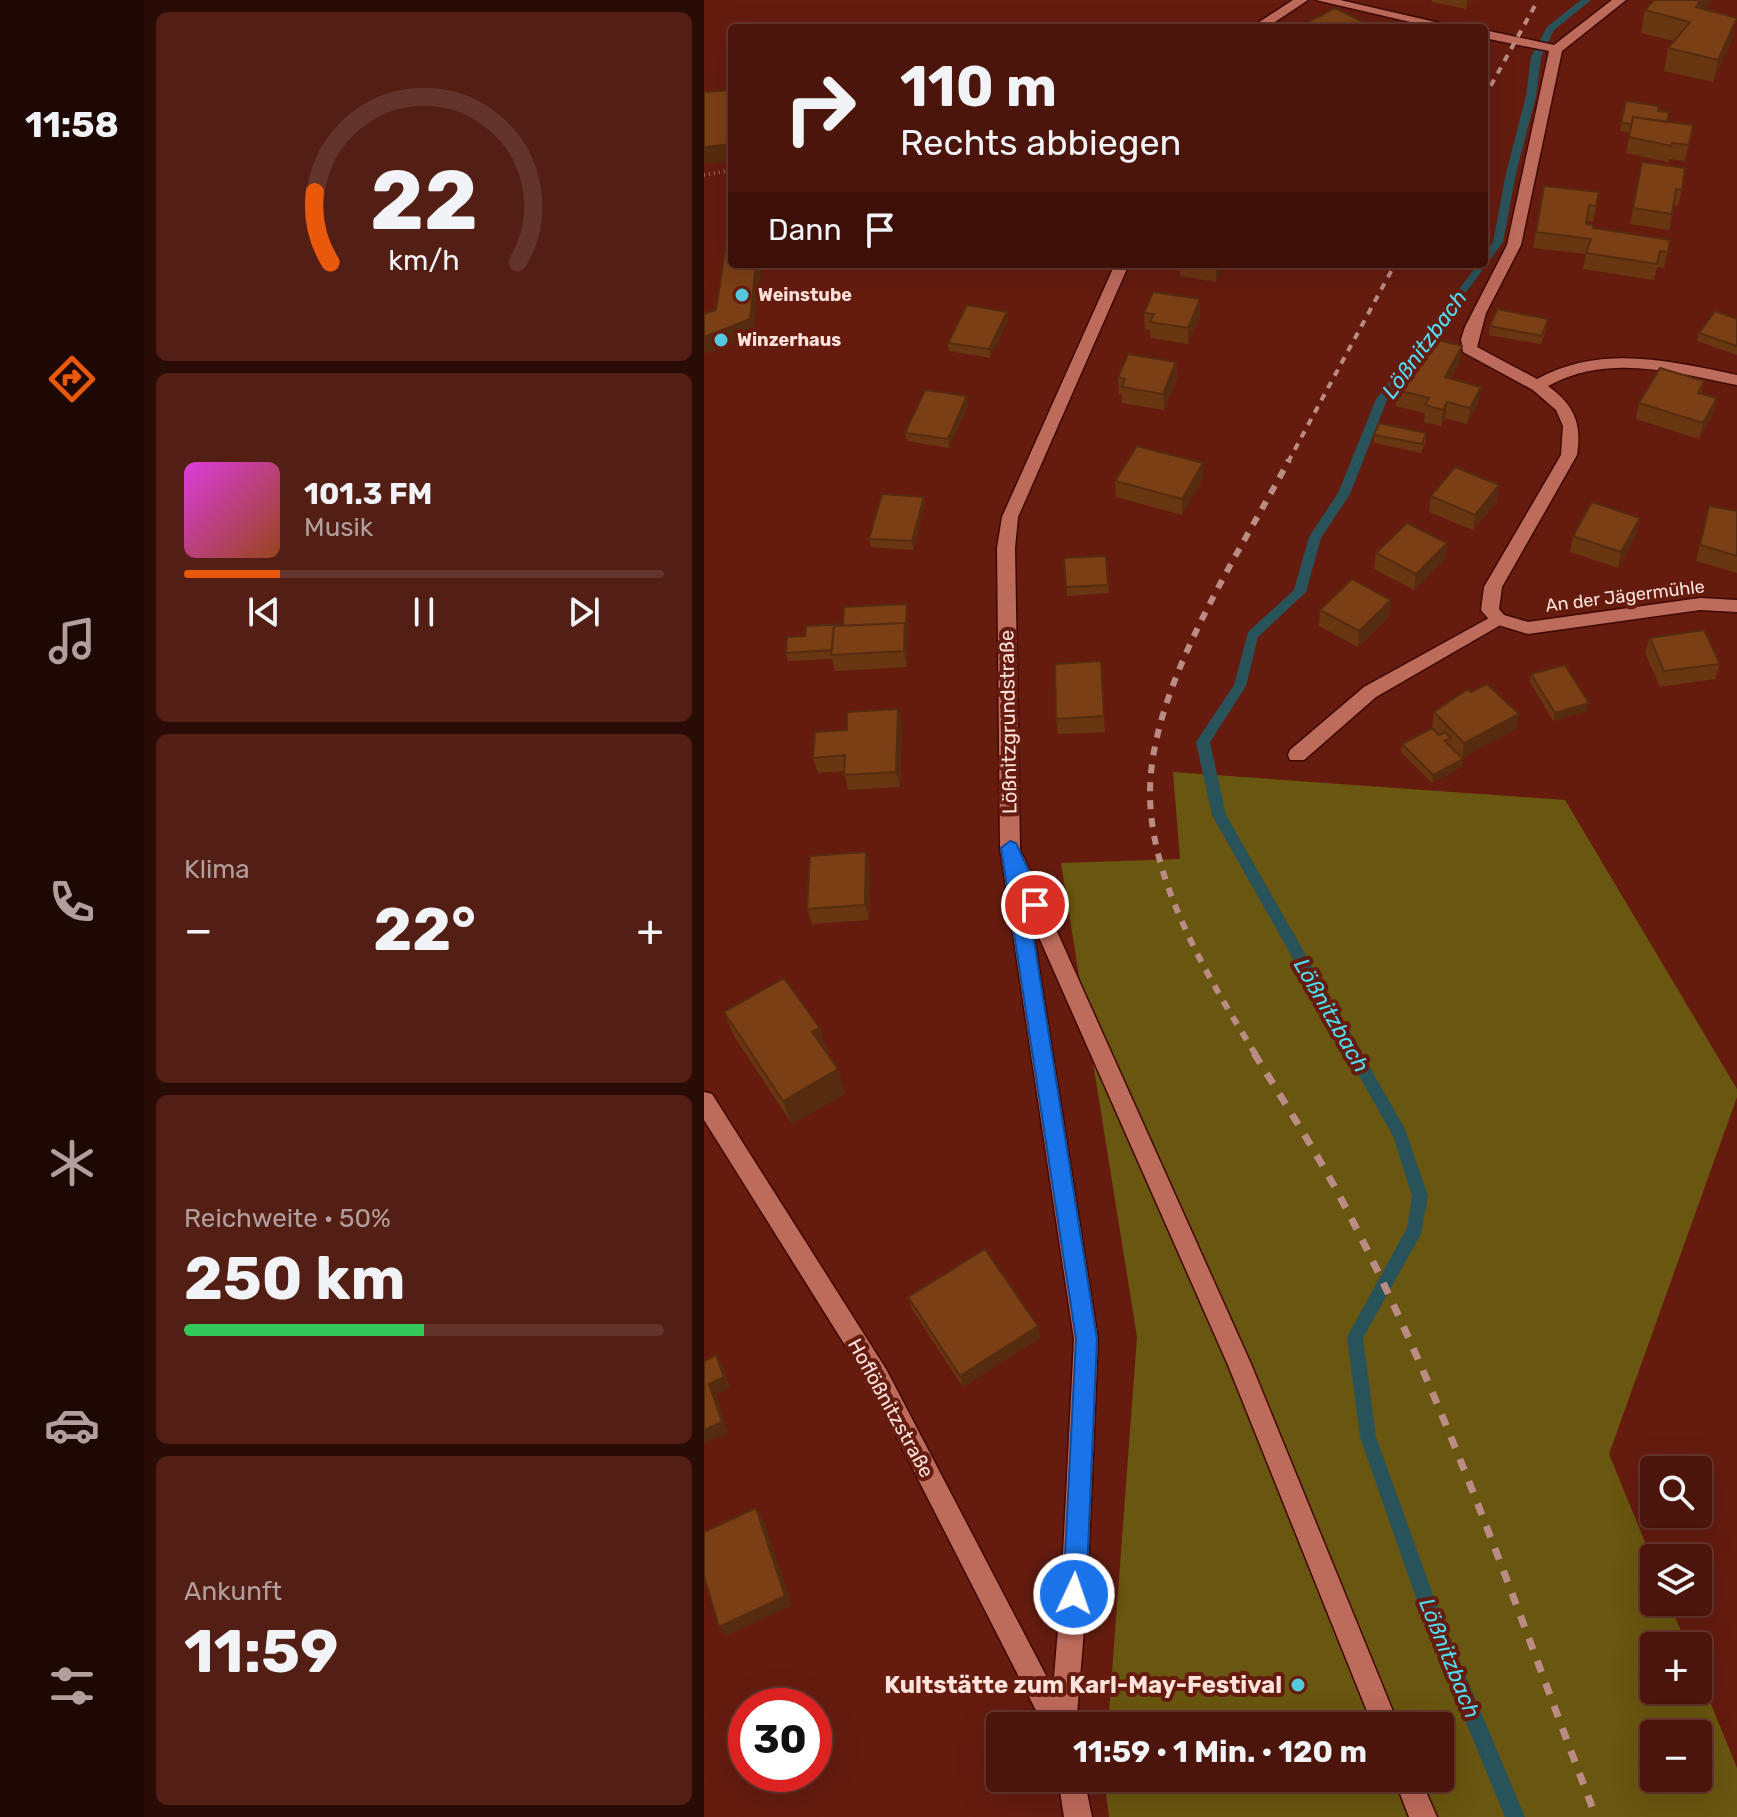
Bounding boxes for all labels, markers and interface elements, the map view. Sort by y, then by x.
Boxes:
text: 110 m [900,54,1057,120]
icon: right [768,56,872,160]
text: 11:58 [25,103,119,146]
text: Rechts abbiegen [900,121,1181,164]
text: 22 [370,150,478,249]
icon: arrive [858,208,902,252]
text: Dann [768,212,842,248]
text: km/h [388,243,460,277]
place label: Weinstube [758,284,852,306]
water label: Lößnitzbach [1376,285,1473,404]
marker: Weinstube [733,286,751,304]
place label: Winzerhaus [737,329,841,351]
marker: Winzerhaus [712,331,730,349]
icon: directions [44,351,100,407]
text: 101.3 FM [304,476,432,512]
text: Musik [304,512,373,543]
street label: An der Jägermühle [1544,575,1706,617]
icon: previous [242,590,286,634]
icon: pause [402,590,446,634]
icon: next [562,590,606,634]
icon: music [44,613,100,669]
street label: Lößnitzgrundstraße [994,630,1022,814]
text: Klima [184,854,250,885]
pin [1001,871,1069,939]
icon: phone [44,874,100,930]
icon: arrive [1013,883,1057,927]
text: 22° [373,894,476,965]
text: − [184,904,213,956]
text: + [637,904,664,956]
water label: Lößnitzbach [1288,953,1375,1077]
icon: climate [44,1135,100,1191]
text: Reichweite · 50% [184,1203,391,1234]
text: 250 km [184,1243,405,1314]
street label: Hoflößnitzstraße [843,1334,939,1482]
icon: car [44,1397,100,1453]
map controls [1640,1456,1712,1792]
button: search [1640,1456,1712,1528]
button: layers [1640,1544,1712,1616]
position arrow [1032,1552,1116,1636]
text: Ankunft [184,1576,282,1607]
water label: Lößnitzbach [1413,1594,1486,1722]
text: 11:59 [184,1616,338,1687]
button: + [1640,1632,1712,1704]
icon: filters [44,1658,100,1714]
place label: Kultstätte zum Karl-May-Festival [884,1671,1282,1699]
marker: Kultstätte zum Karl-May-Festival [1289,1676,1307,1694]
speed limit sign: 30 [728,1688,832,1792]
button: − [1640,1720,1712,1792]
text: 11:59 · 1 Min. · 120 m [1073,1734,1367,1770]

